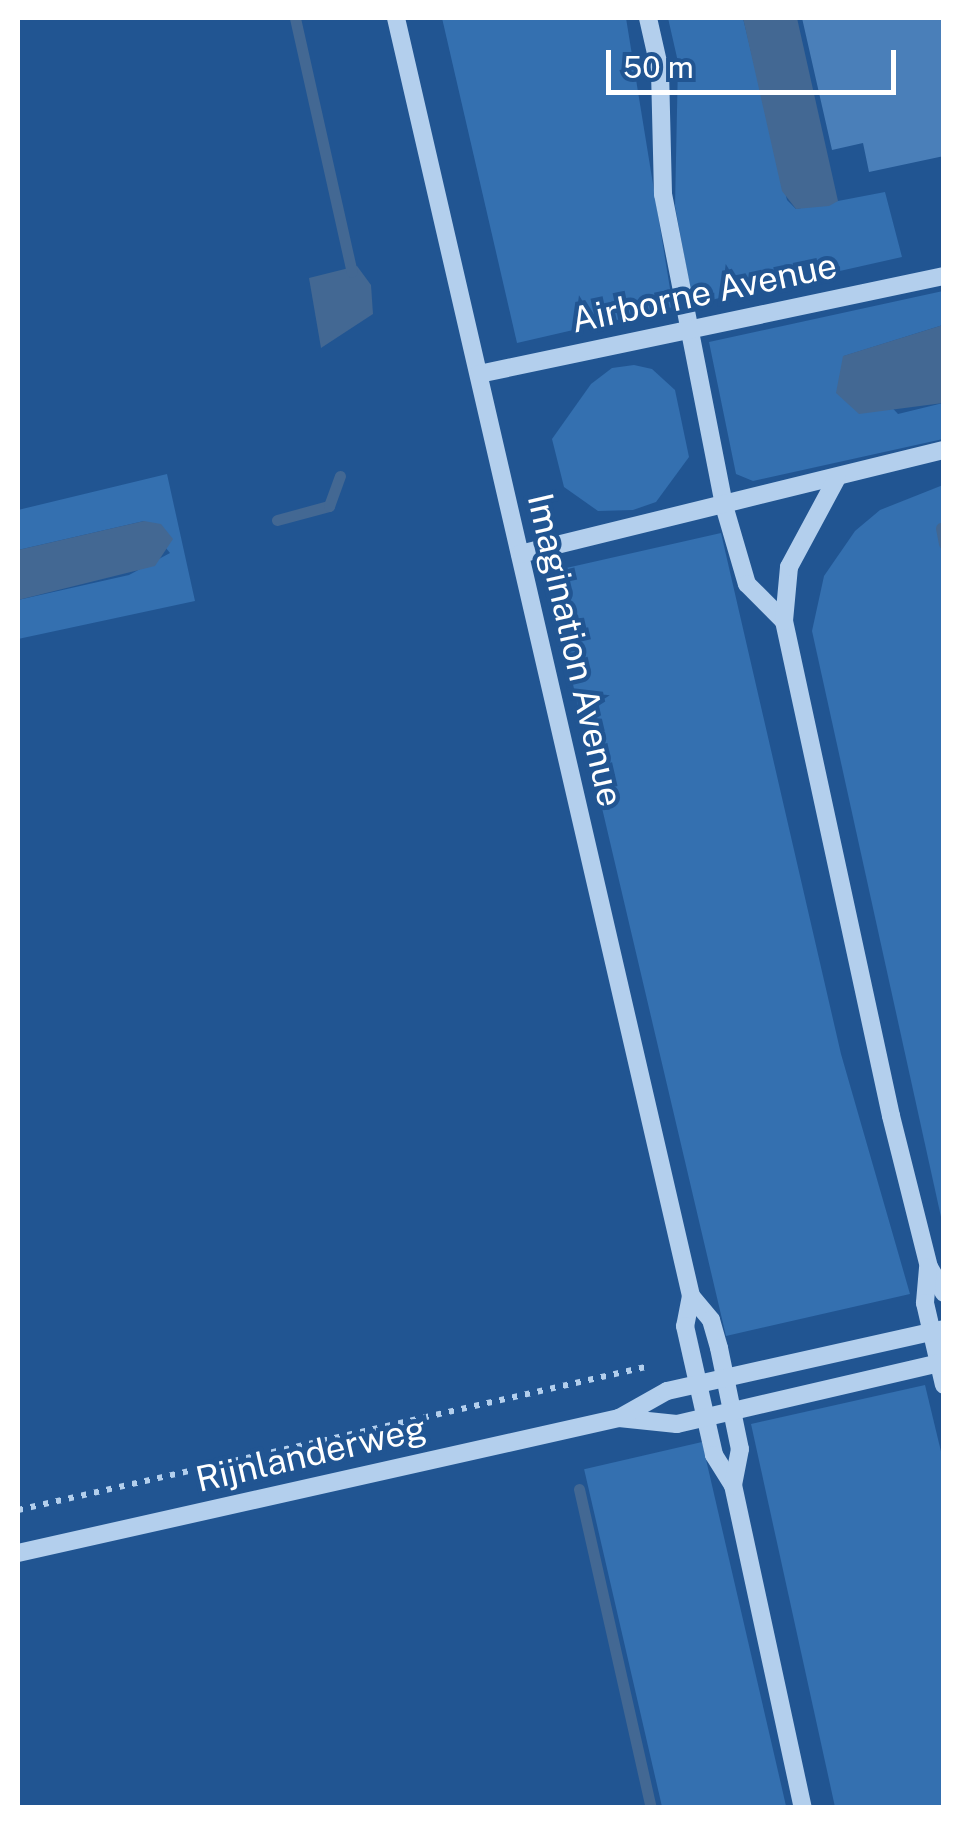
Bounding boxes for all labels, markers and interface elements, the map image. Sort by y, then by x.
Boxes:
scale bar [611,30,901,92]
text: 50 m [623,49,694,85]
street label: Airborne Avenue [567,244,841,342]
street label: Imagination Avenue [519,489,631,811]
street label: Rijnlanderweg [192,1407,430,1501]

